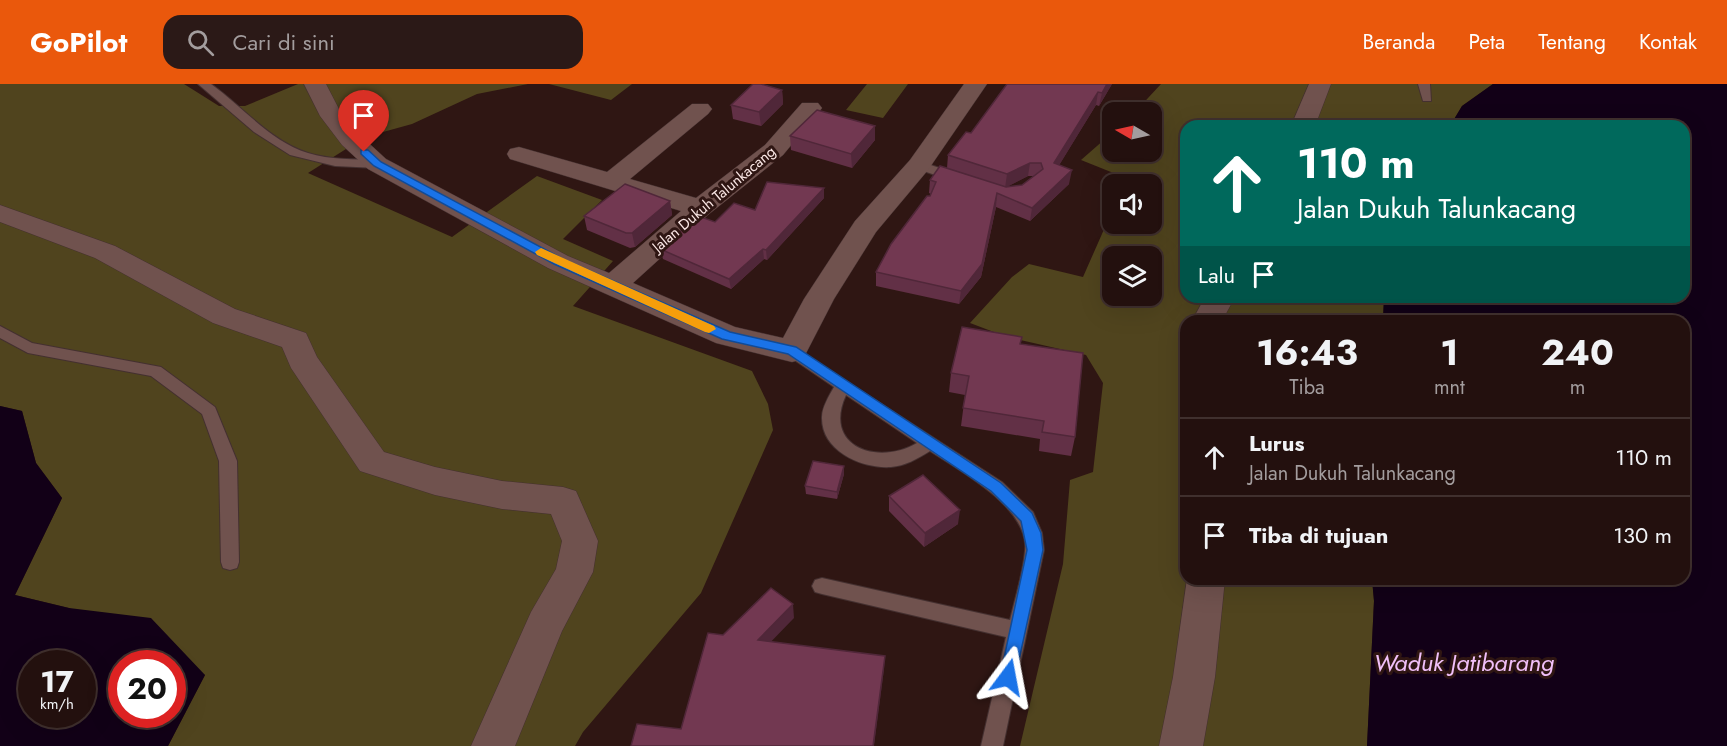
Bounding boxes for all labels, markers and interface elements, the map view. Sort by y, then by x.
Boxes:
search box [163,15,583,69]
text: GoPilot [30,22,127,63]
icon: search [184,26,217,59]
text: Cari di sini [232,26,335,58]
text: Beranda [1362,27,1435,57]
text: Peta [1468,27,1505,57]
text: Tentang [1538,27,1606,57]
text: Kontak [1639,27,1697,57]
pin [338,90,389,152]
icon: arrive [347,99,380,132]
north arrow [1102,102,1162,162]
map controls [1102,102,1162,306]
text: 110 m [1297,133,1415,194]
street label: Jalan Dukuh Talunkacang [646,141,780,259]
icon: ahead [1198,144,1276,222]
button: sound [1102,174,1162,234]
text: Jalan Dukuh Talunkacang [1297,189,1576,228]
button: layers [1102,246,1162,306]
icon: arrive [1247,258,1280,291]
text: Lalu [1198,259,1235,291]
text: 16:43 [1256,326,1358,378]
text: 1 [1440,326,1459,378]
text: 240 [1541,326,1614,378]
text: Tiba [1289,373,1325,402]
text: mnt [1434,373,1465,402]
text: m [1570,373,1585,402]
text: Lurus [1249,427,1305,459]
icon: ahead [1198,441,1231,474]
text: 110 m [1615,441,1672,473]
text: Jalan Dukuh Talunkacang [1249,459,1456,488]
icon: arrive [1198,519,1231,552]
text: Tiba di tujuan [1249,519,1388,551]
text: 130 m [1613,519,1672,551]
position arrow [976,645,1040,709]
water label: Waduk Jatibarang [1374,645,1554,680]
speed limit sign: 20 [108,650,186,728]
text: 17 [40,660,74,703]
text: km/h [40,693,74,715]

